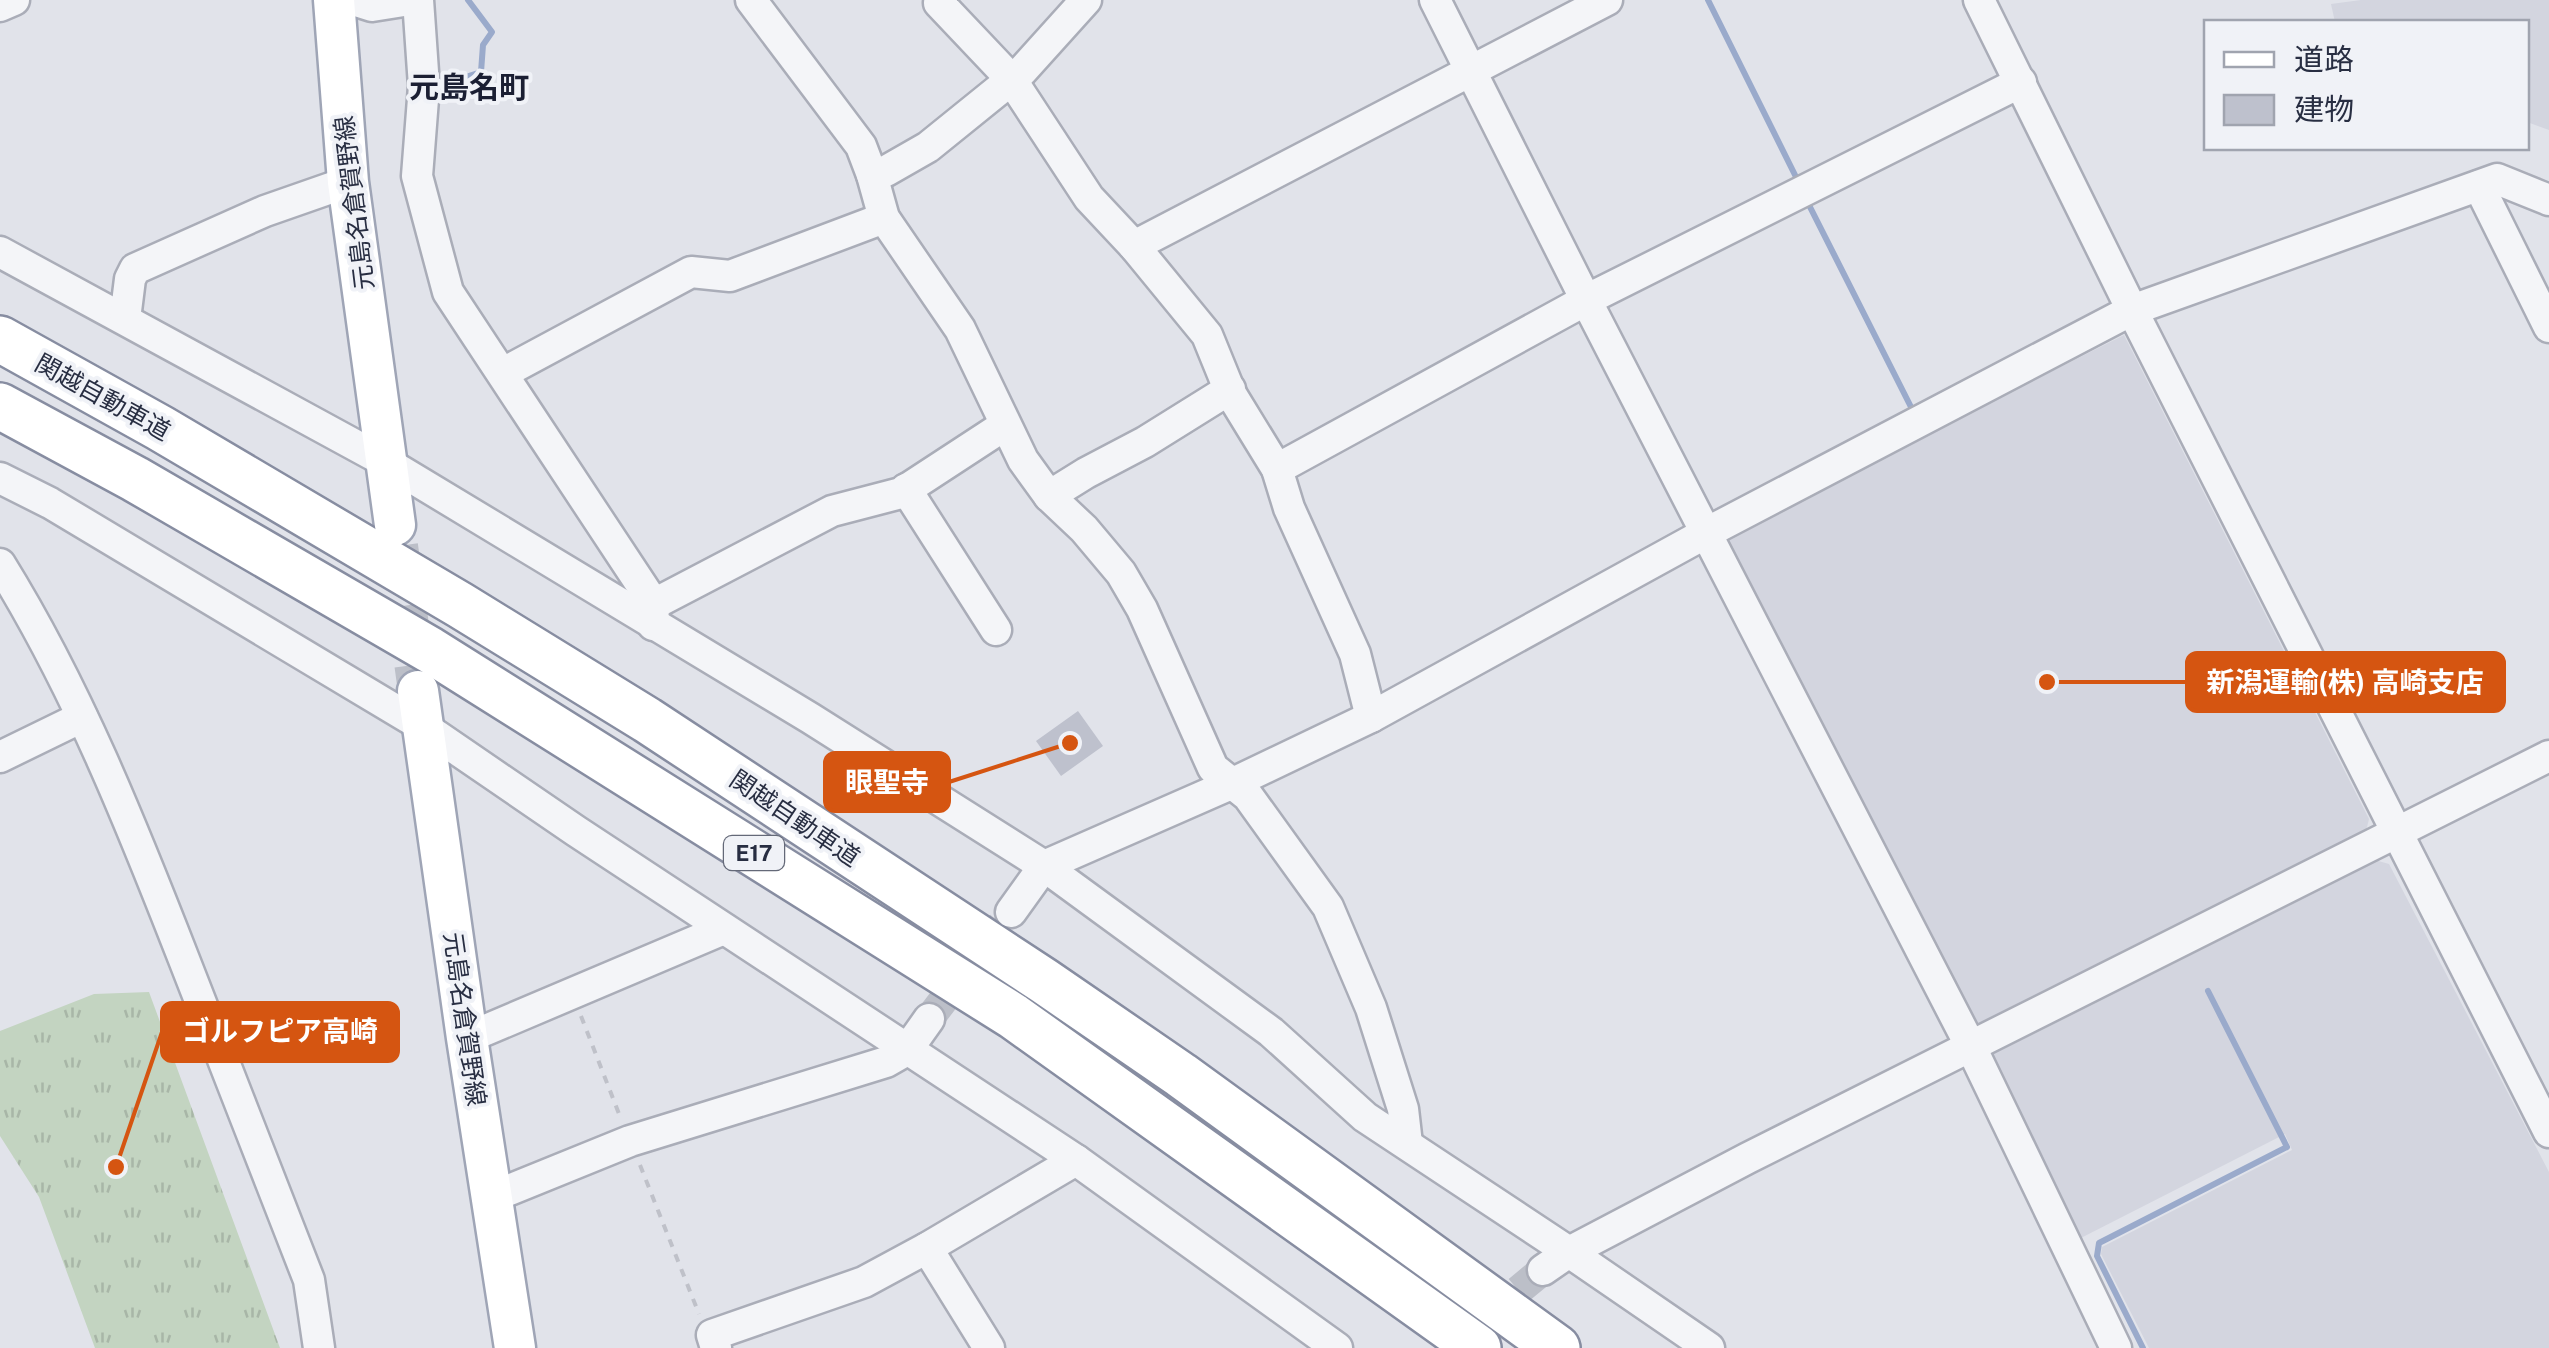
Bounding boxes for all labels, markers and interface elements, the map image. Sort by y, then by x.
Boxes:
legend [2204,20,2529,150]
text: 道路 [2294,41,2354,77]
district label: 元島名町 [409,69,529,105]
text: 建物 [2294,91,2354,127]
street label: 元島名倉賀野線 [328,114,380,292]
street label: 関越自動車道 [30,348,176,446]
callout: 新潟運輸(株) 高崎支店 [2187,653,2504,711]
text: 新潟運輸(株) 高崎支店 [2206,665,2484,698]
callout: 眼聖寺 [825,753,949,811]
street label: 関越自動車道 [724,764,866,872]
text: 眼聖寺 [845,765,929,798]
road number: E17 [724,836,784,870]
street label: 元島名倉賀野線 [438,930,492,1108]
callout: ゴルフピア高崎 [162,1003,398,1061]
text: ゴルフピア高崎 [182,1014,378,1047]

